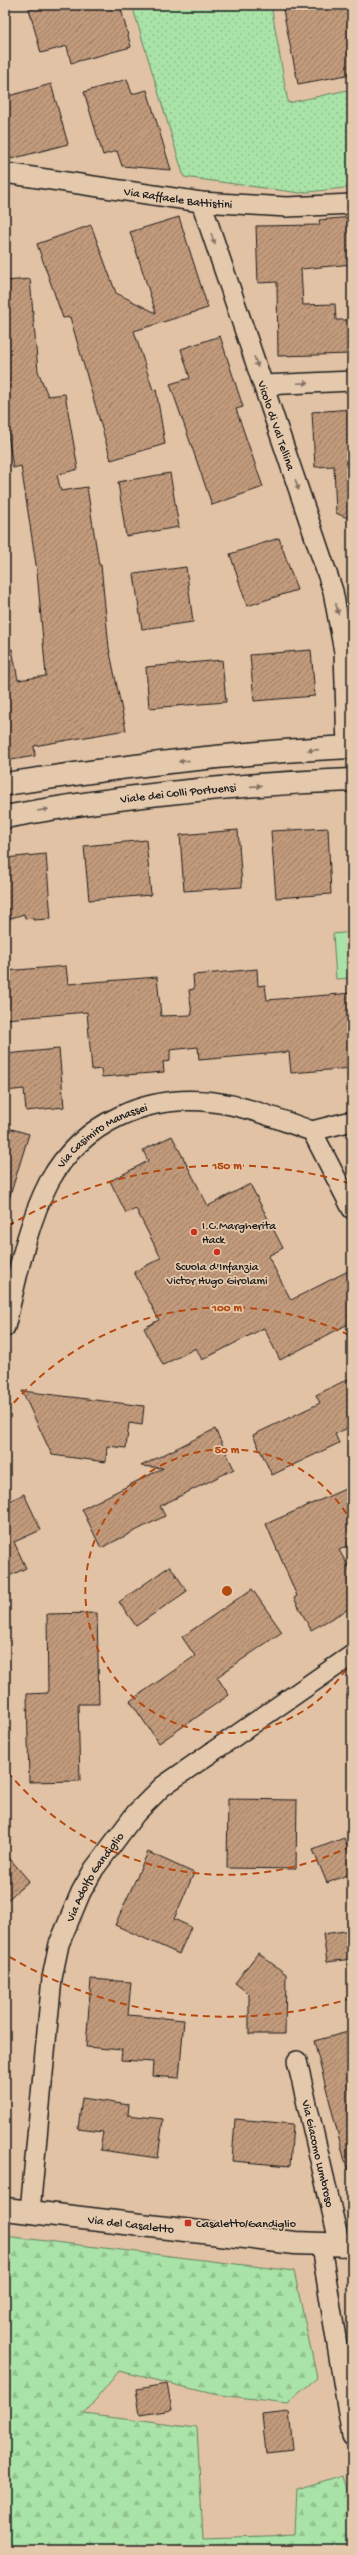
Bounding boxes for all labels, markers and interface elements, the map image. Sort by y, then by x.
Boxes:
street label: Via Raffaele Battistini [122,186,233,213]
one-way arrow [211,234,217,246]
one-way arrow [253,356,259,368]
street label: Vicolo di Val Tellina [253,379,297,473]
one-way arrow [297,380,309,387]
one-way arrow [295,480,301,492]
one-way arrow [334,603,340,615]
one-way arrow [307,746,319,753]
one-way arrow [178,758,190,764]
street label: Viale dei Colli Portuensi [119,782,237,808]
one-way arrow [250,782,262,789]
one-way arrow [37,807,49,813]
street label: Via Casimiro Manassei [54,1101,150,1172]
text: 150 m [211,1160,242,1174]
place label: I.C.Margherita Hack [202,1220,276,1248]
marker: I.C.Margherita Hack [189,1227,199,1237]
marker: Scuola d'Infanzia Victor Hugo Girolami [212,1247,222,1257]
place label: Scuola d'Infanzia Victor Hugo Girolami [165,1261,268,1289]
text: 100 m [211,1302,242,1316]
text: 50 m [215,1444,240,1458]
centre of rings [220,1584,234,1598]
street label: Via Adolfo Gandiglio [64,1830,128,1925]
street label: Via Giacomo Lumbroso [297,2098,336,2209]
street label: Via del Casaletto [86,2214,175,2238]
marker: Casaletto/Gandiglio [183,2218,193,2228]
place label: Casaletto/Gandiglio [196,2218,296,2232]

